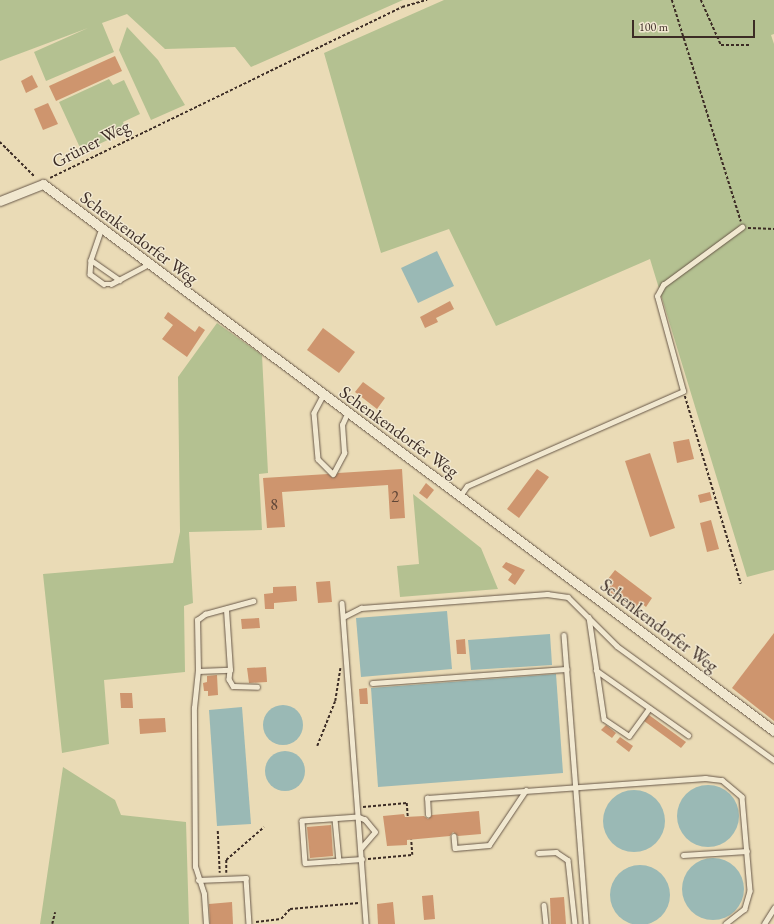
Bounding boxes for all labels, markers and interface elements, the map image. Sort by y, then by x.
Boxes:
scale bar [634,12,757,38]
text: 100 m [639,19,668,35]
street label: Grüner Weg [49,115,133,173]
street label: Schenkendorfer Weg [76,187,202,289]
street label: Schenkendorfer Weg [335,382,463,482]
house number: 2 [391,487,399,507]
house number: 8 [270,495,278,515]
street label: Schenkendorfer Weg [596,575,722,677]

